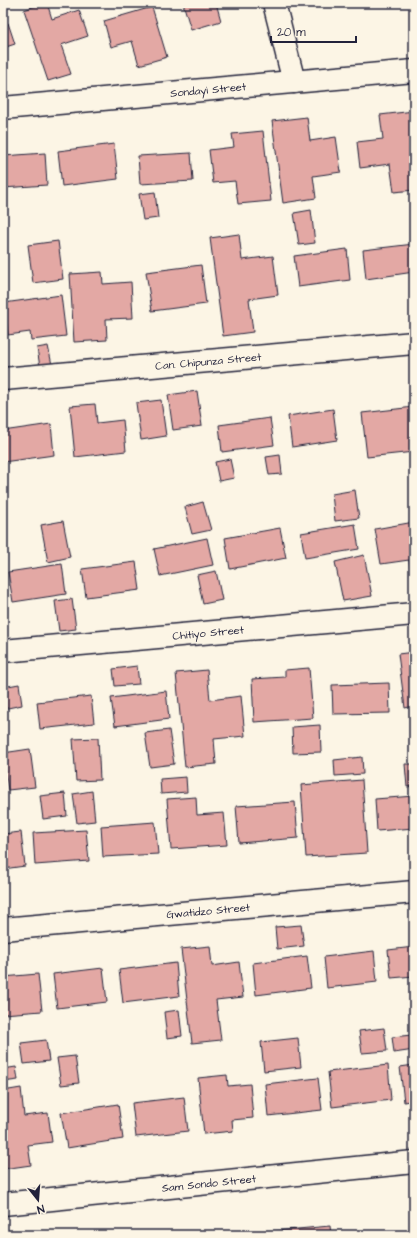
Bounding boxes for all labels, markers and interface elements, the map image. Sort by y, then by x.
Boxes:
scale bar [271,18,356,44]
text: 20 m [277,24,306,41]
street label: Sondayi Street [170,79,247,100]
street label: Can. Chipunza Street [155,349,262,373]
street label: Chitiyo Street [172,622,245,643]
street label: Gwatidzo Street [166,899,251,922]
street label: Sam Sondo Street [161,1171,257,1195]
north arrow [18,1180,58,1220]
text: N [35,1201,46,1217]

